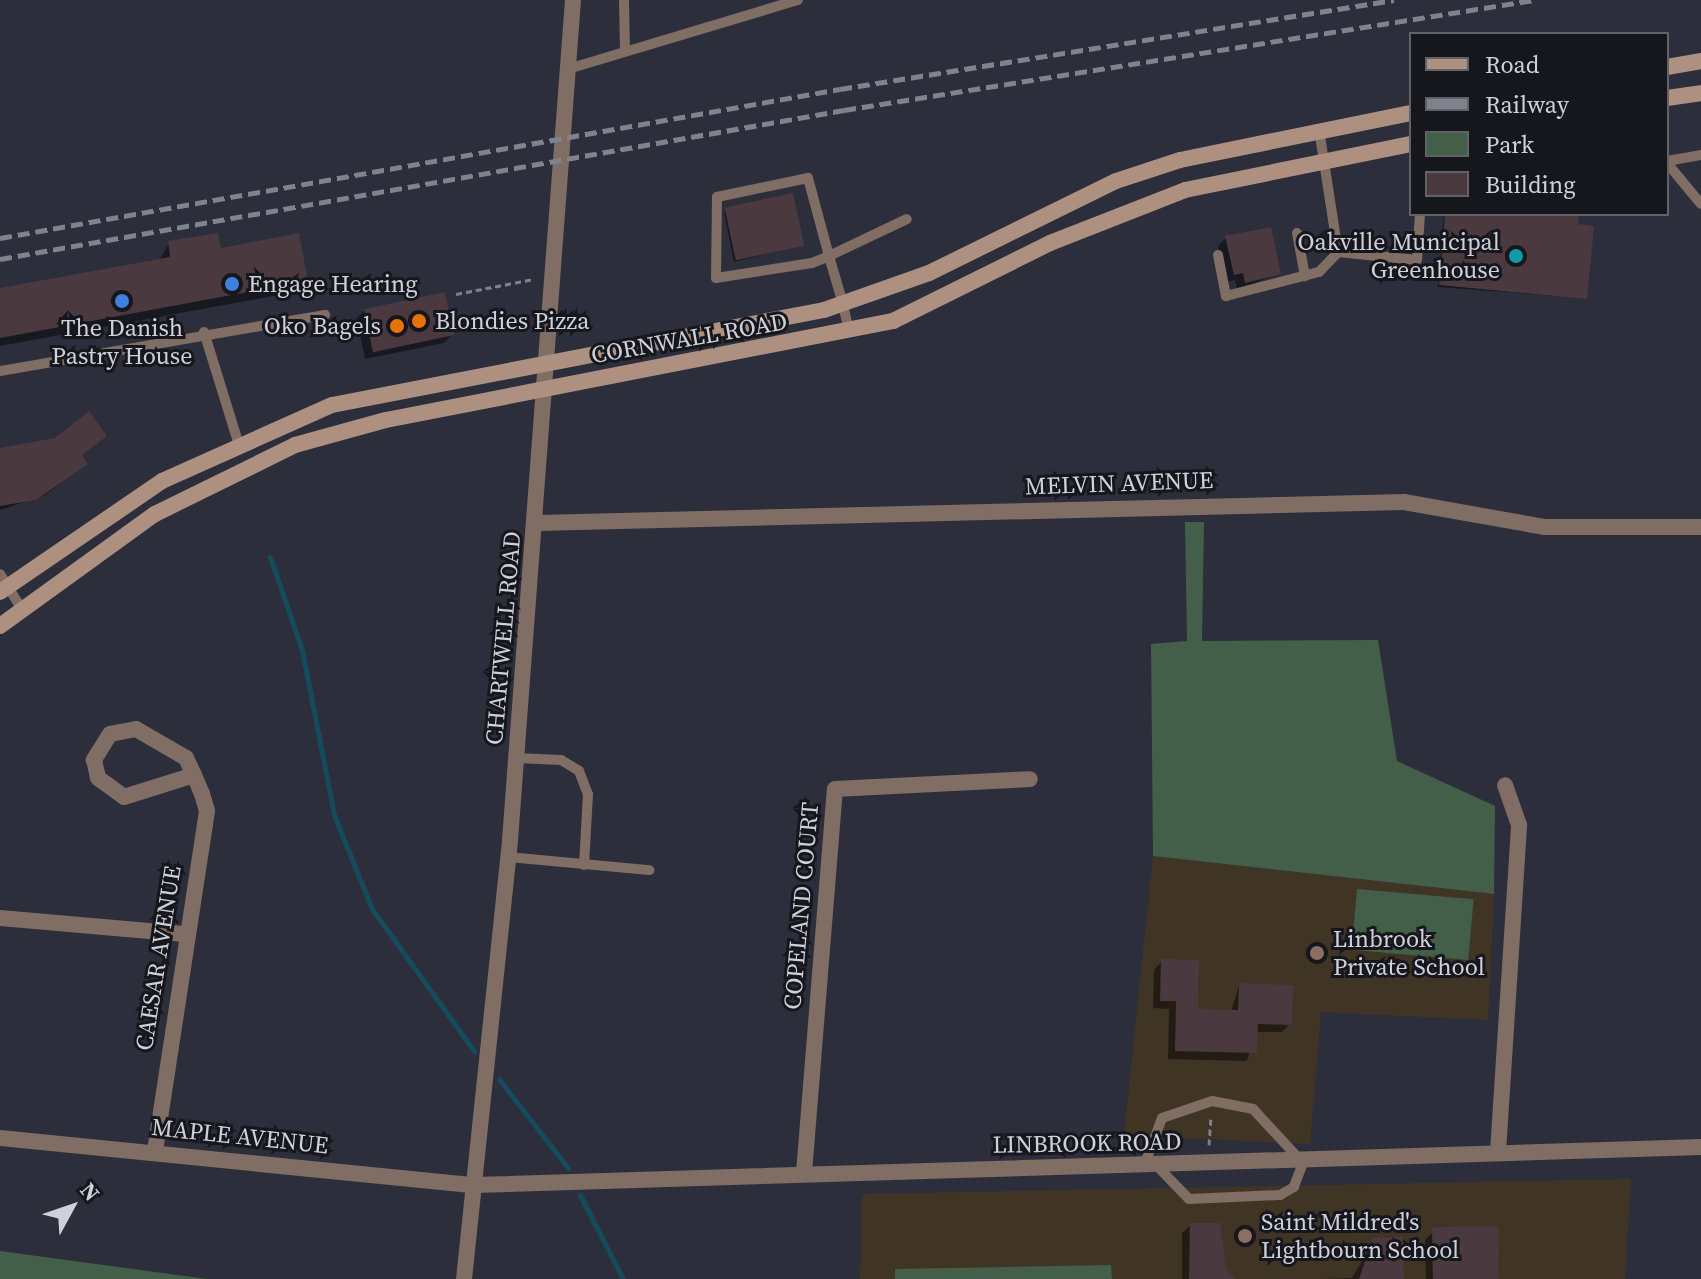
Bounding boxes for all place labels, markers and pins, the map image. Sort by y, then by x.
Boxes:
place label: Oakville Municipal Greenhouse [1297,228,1500,284]
marker: Oakville Municipal Greenhouse [1507,247,1525,265]
place label: Engage Hearing [248,270,418,298]
marker: Engage Hearing [223,275,241,293]
marker: The Danish Pastry House [113,292,131,310]
place label: Blondies Pizza [435,307,589,335]
place label: Oko Bagels [264,312,381,340]
marker: Blondies Pizza [410,312,428,330]
place label: The Danish Pastry House [52,314,192,370]
marker: Oko Bagels [388,317,406,335]
place label: Linbrook Private School [1333,925,1485,981]
marker: Linbrook Private School [1308,944,1326,962]
place label: Saint Mildred's Lightbourn School [1261,1208,1459,1264]
marker: Saint Mildred's Lightbourn School [1236,1227,1254,1245]

